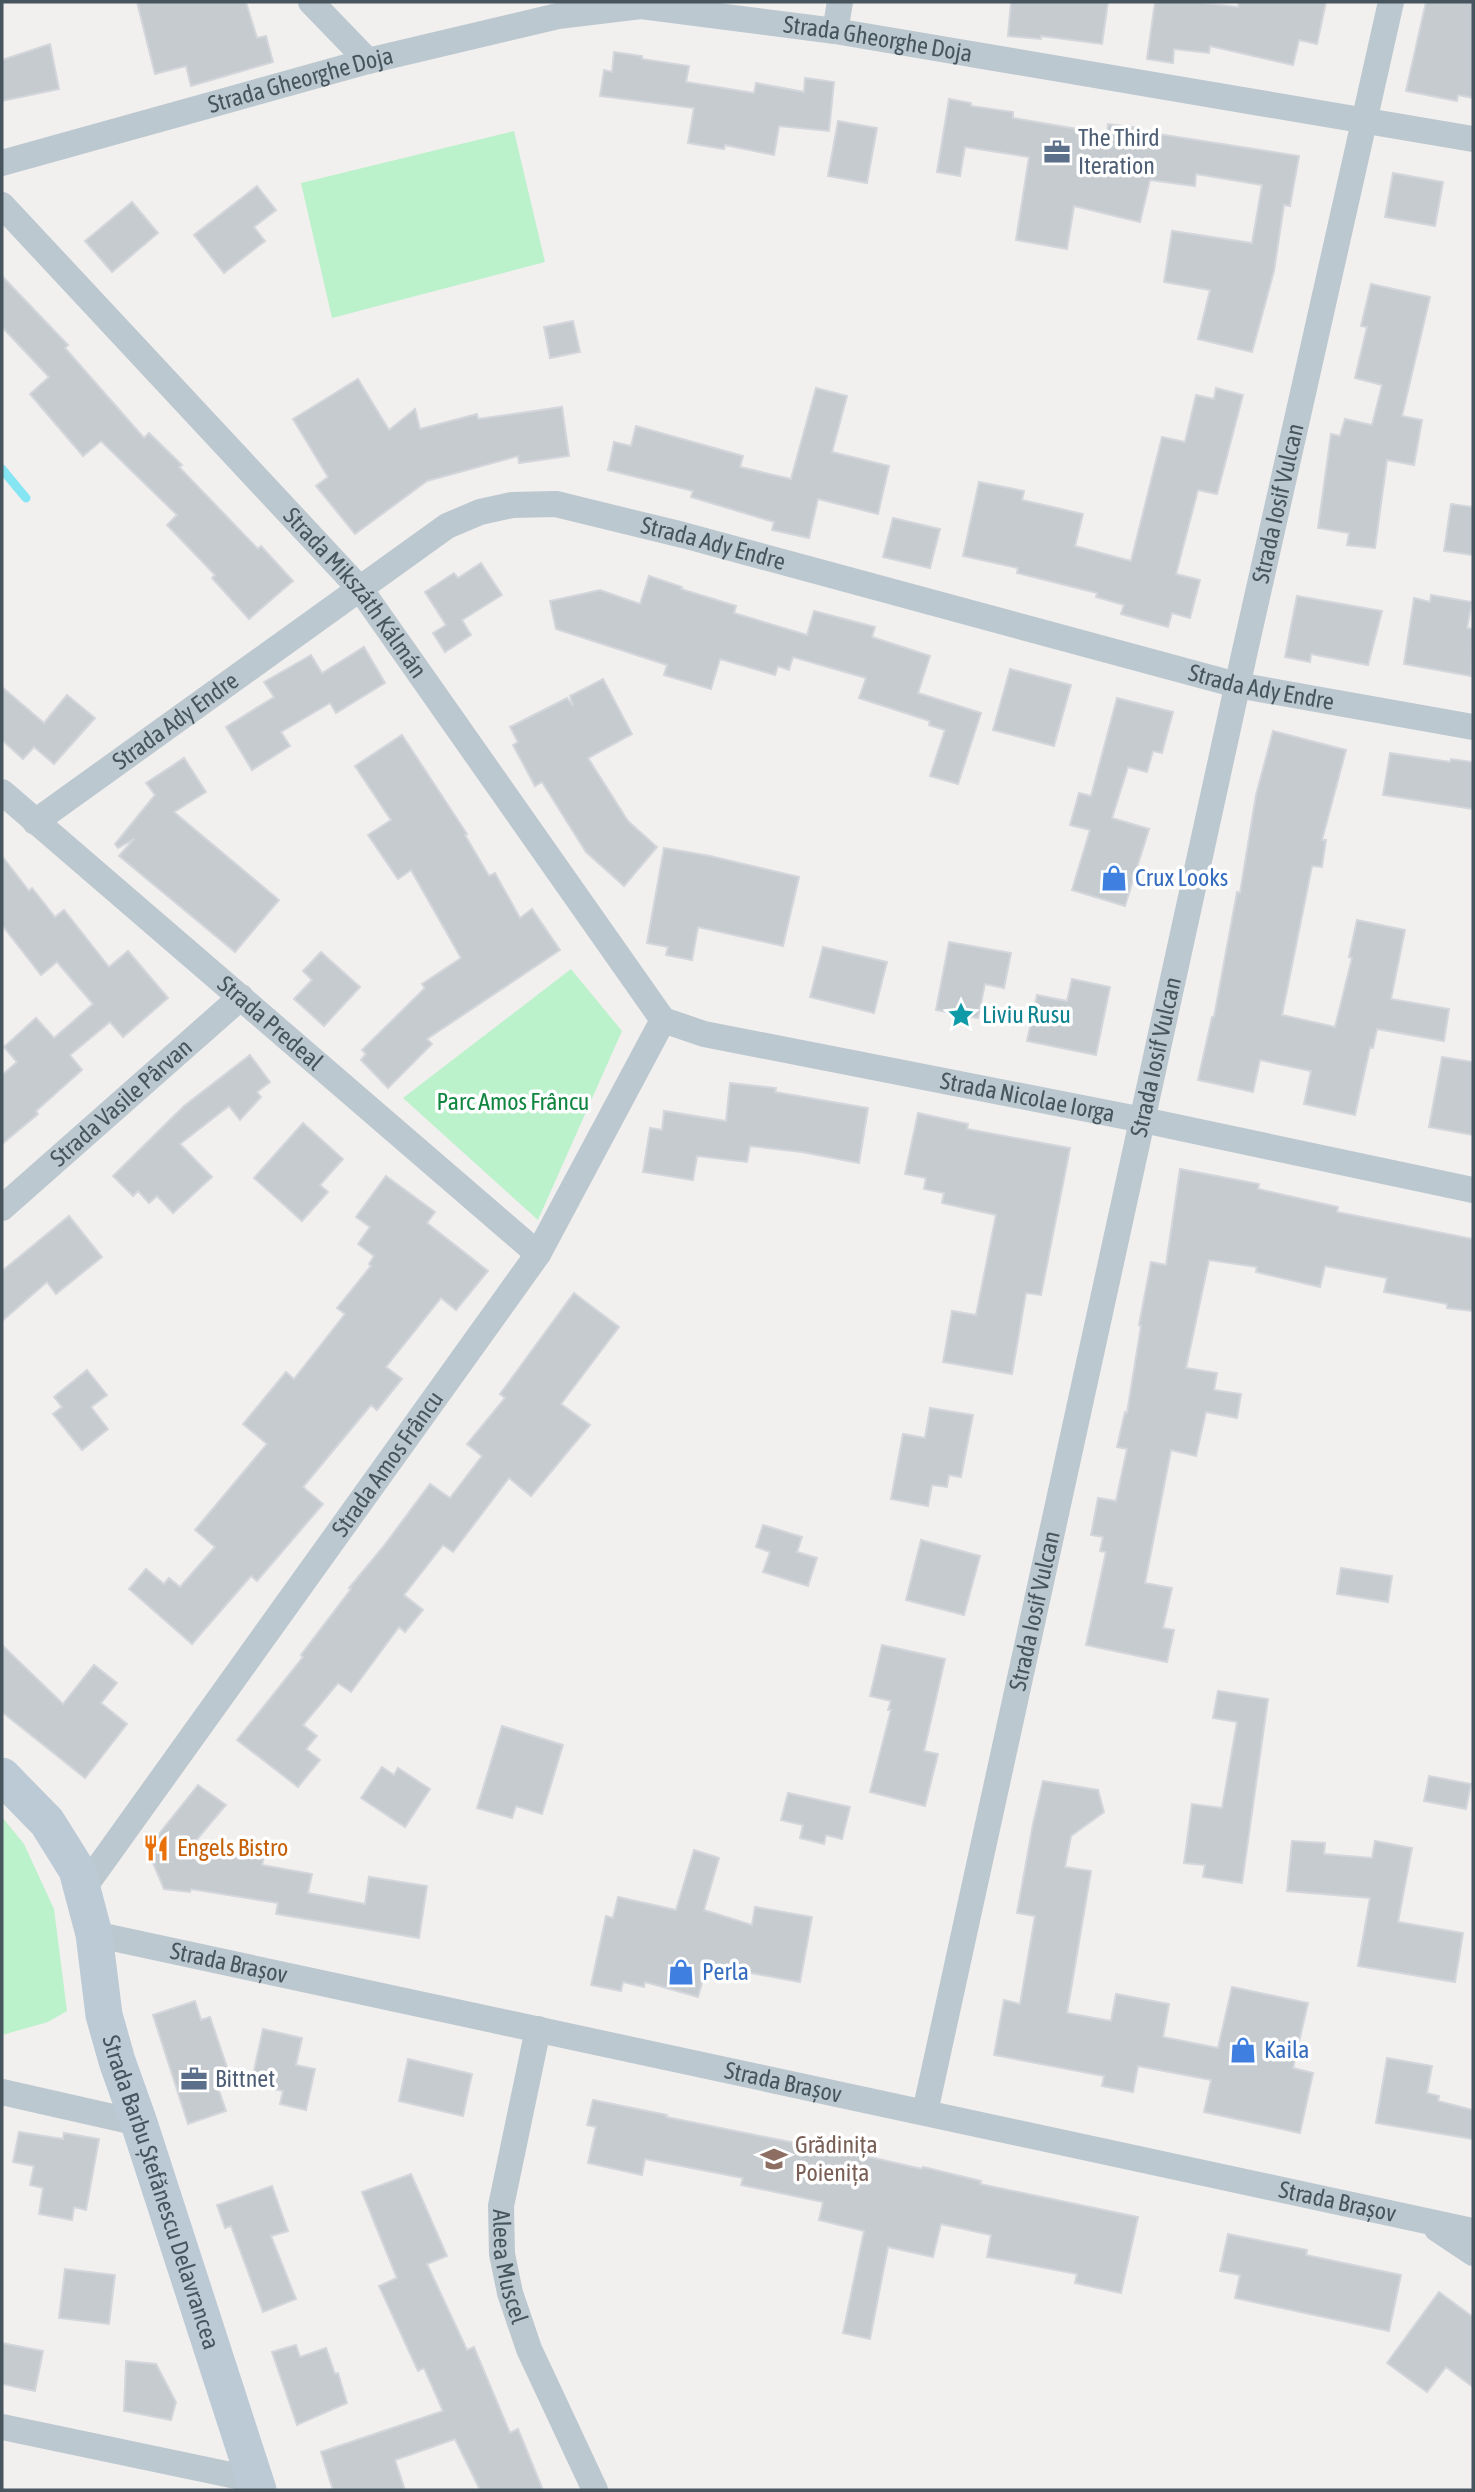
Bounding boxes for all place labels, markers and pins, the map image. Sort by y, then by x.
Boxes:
place label: The Third Iteration [1078,124,1160,179]
office icon: The Third Iteration [1042,137,1072,167]
shop icon: Crux Looks [1099,863,1129,893]
place label: Crux Looks [1135,864,1228,891]
place icon: Liviu Rusu [946,1000,976,1030]
place label: Liviu Rusu [982,1001,1071,1028]
restaurant icon: Engels Bistro [141,1833,171,1863]
place label: Engels Bistro [177,1834,288,1861]
shop icon: Perla [666,1957,696,1987]
place label: Perla [702,1958,749,1985]
shop icon: Kaila [1228,2035,1258,2065]
place label: Kaila [1264,2036,1309,2063]
office icon: Bittnet [179,2064,209,2094]
place label: Bittnet [215,2065,275,2092]
place label: Grădinița Poienița [795,2131,878,2186]
school or university icon: Grădinița Poienița [759,2144,789,2174]

